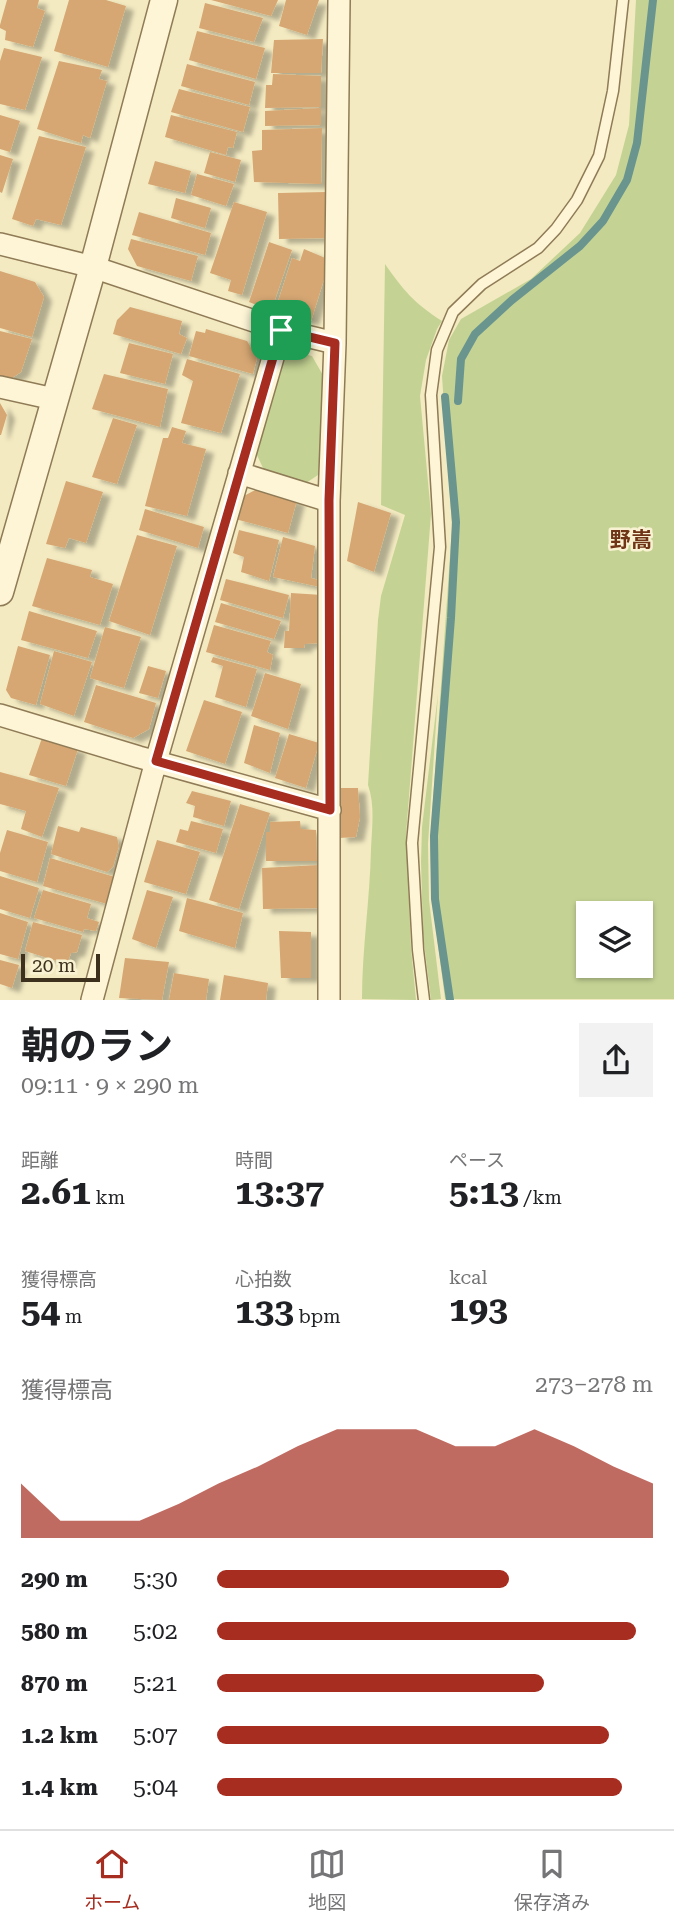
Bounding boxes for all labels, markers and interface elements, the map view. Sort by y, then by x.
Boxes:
pin [251,300,311,360]
icon: arrive [262,311,300,349]
district label: 野嵩 [610,528,652,552]
map controls [576,901,653,978]
button: layers [576,901,653,978]
scale bar [21,950,100,982]
text: 20 m [32,954,75,977]
button: share [579,1023,653,1097]
text: 朝のラン [21,1024,173,1068]
text: 09:11 · 9 × 290 m [21,1072,199,1099]
text: 距離 [21,1149,59,1172]
text: 時間 [235,1149,273,1172]
text: ペース [449,1149,505,1172]
text: 2.61 [21,1172,91,1213]
text: 13:37 [235,1172,324,1213]
text: 5:13 [449,1172,519,1213]
text: km [91,1186,125,1209]
text: /km [519,1186,562,1209]
text: kcal [449,1266,487,1289]
text: 獲得標高 [21,1268,97,1291]
text: 心拍数 [235,1268,292,1291]
text: 193 [449,1289,508,1330]
text: 54 [21,1291,60,1332]
text: 133 [235,1291,294,1332]
text: m [60,1305,82,1328]
text: bpm [294,1305,341,1328]
text: 273–278 m [535,1371,653,1398]
text: 獲得標高 [21,1377,113,1404]
text: 290 m [21,1566,88,1593]
text: 5:30 [133,1566,178,1593]
text: 580 m [21,1618,88,1645]
text: 5:02 [133,1618,178,1645]
text: 870 m [21,1670,88,1697]
text: 5:21 [133,1670,178,1697]
text: 1.2 km [21,1722,98,1749]
text: 5:07 [133,1722,178,1749]
text: 1.4 km [21,1774,98,1801]
text: 5:04 [133,1774,178,1801]
tab: ホーム [84,1845,140,1914]
tab: 地図 [308,1845,346,1914]
tab: 保存済み [514,1845,590,1914]

